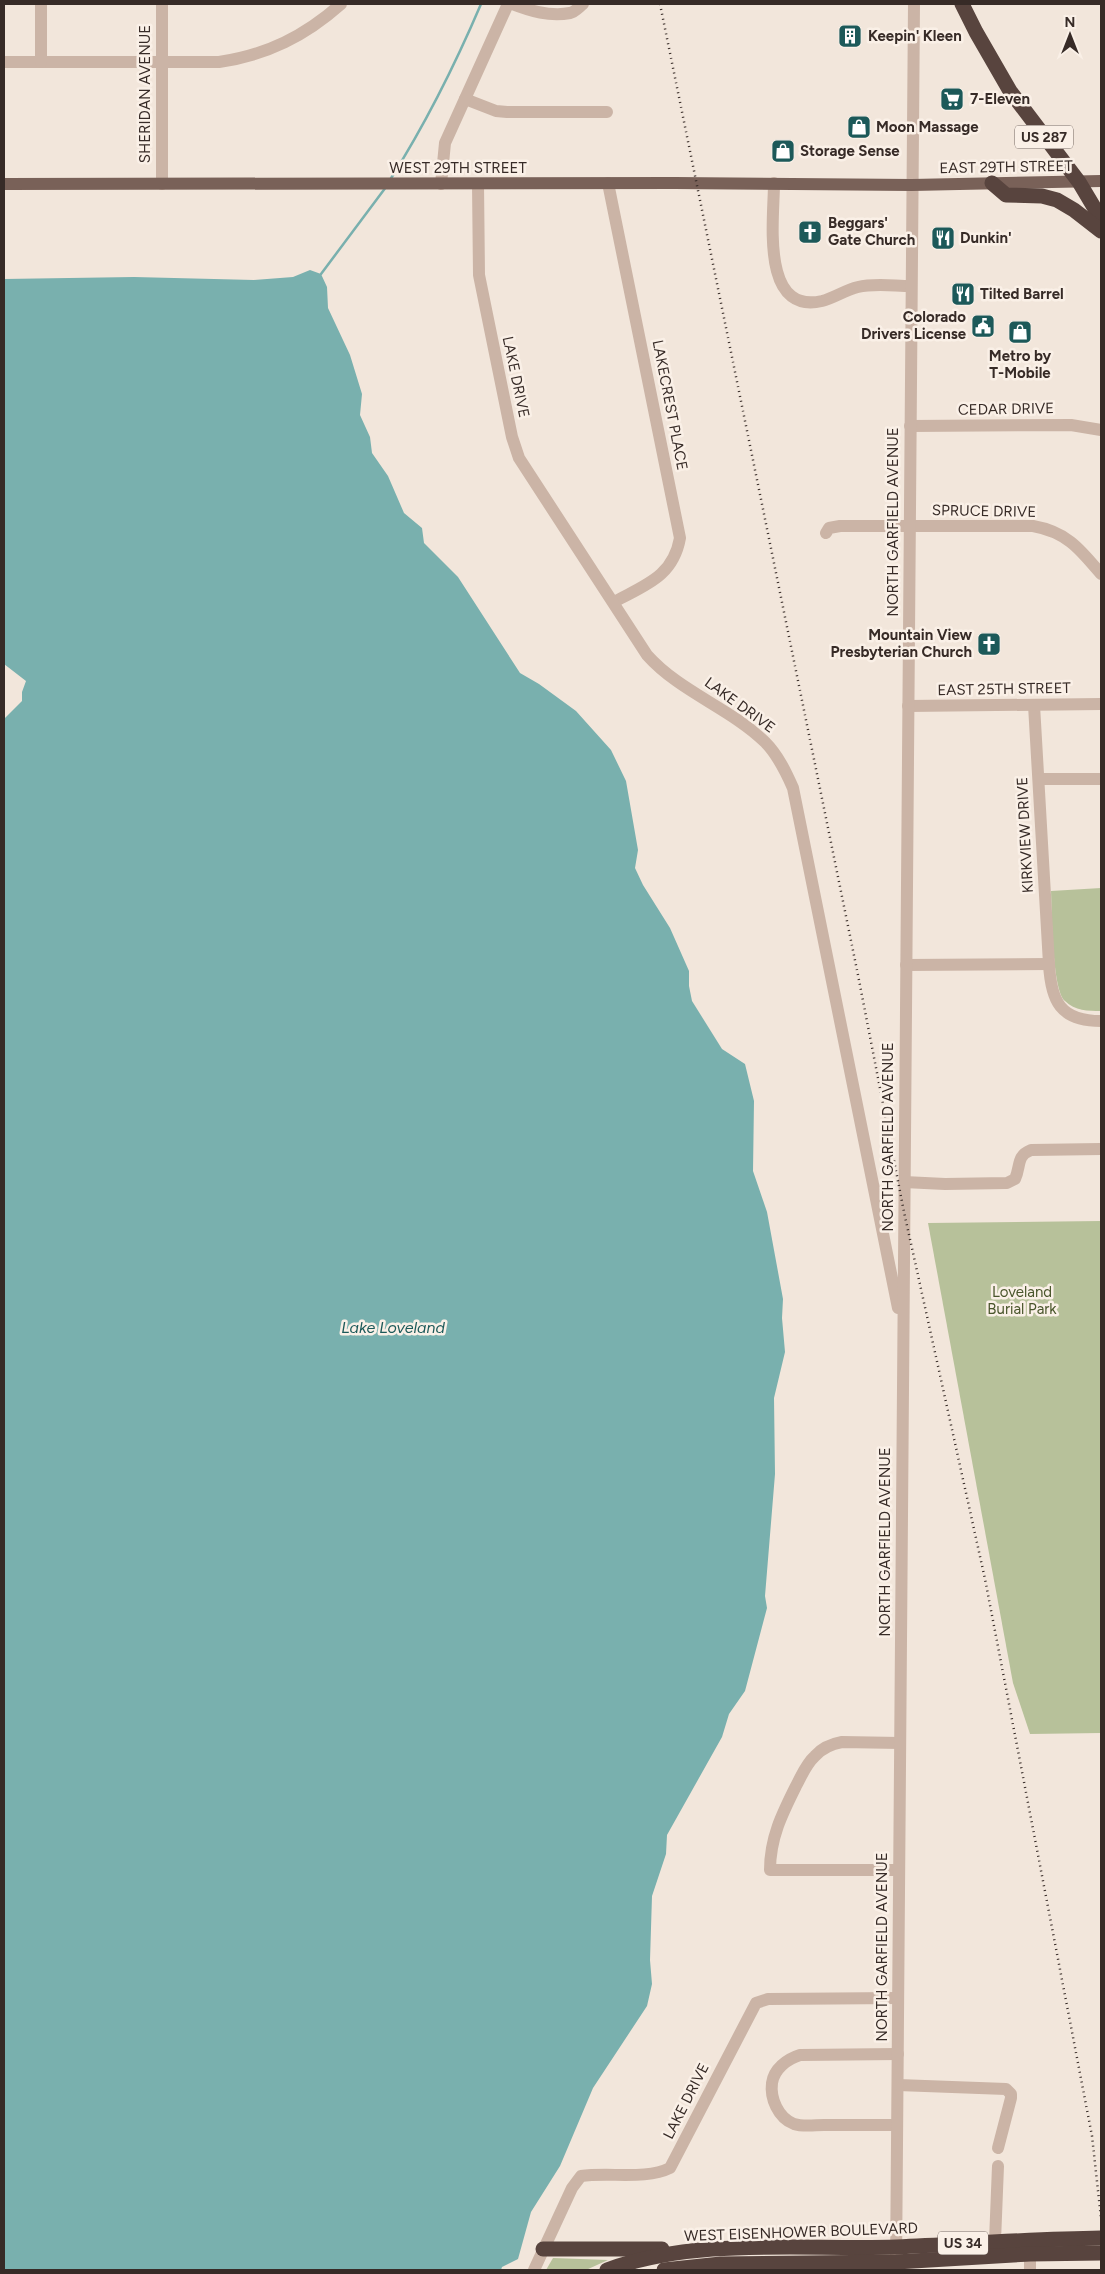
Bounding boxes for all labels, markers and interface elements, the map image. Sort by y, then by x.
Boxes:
north arrow [1045,10,1095,60]
text: N [1065,14,1075,31]
building icon: Keepin' Kleen [837,23,863,49]
street label: SHERIDAN AVENUE [136,25,154,163]
place label: Keepin' Kleen [868,27,962,45]
supermarket icon: 7-Eleven [939,86,965,112]
place label: 7-Eleven [970,90,1030,108]
shop icon: Moon Massage [846,114,872,140]
place label: Moon Massage [876,118,979,136]
road number: US 287 [1015,125,1073,148]
shop icon: Storage Sense [770,138,796,164]
place label: Storage Sense [800,142,900,160]
street label: EAST 29TH STREET [939,157,1074,177]
street label: WEST 29TH STREET [389,159,527,177]
place label: Beggars' Gate Church [828,214,915,249]
church icon: Beggars' Gate Church [797,219,823,245]
restaurant icon: Dunkin' [930,225,956,251]
place label: Dunkin' [960,229,1012,247]
restaurant icon: Tilted Barrel [950,281,976,307]
place label: Tilted Barrel [980,285,1064,303]
place label: Colorado Drivers License [861,308,967,343]
public building icon: Colorado Drivers License [970,313,996,339]
shop icon: Metro by T-Mobile [1007,319,1033,345]
street label: LAKE DRIVE [499,335,533,419]
street label: LAKECREST PLACE [649,338,691,472]
place label: Metro by T-Mobile [989,347,1052,382]
street label: CEDAR DRIVE [958,399,1054,419]
street label: NORTH GARFIELD AVENUE [884,427,902,617]
street label: SPRUCE DRIVE [932,501,1036,521]
place label: Mountain View Presbyterian Church [830,626,972,661]
church icon: Mountain View Presbyterian Church [976,631,1002,657]
street label: LAKE DRIVE [701,673,779,737]
street label: EAST 25TH STREET [937,679,1072,699]
street label: KIRKVIEW DRIVE [1013,776,1037,894]
street label: NORTH GARFIELD AVENUE [879,1042,897,1232]
park label: Loveland Burial Park [987,1283,1057,1318]
water label: Lake Loveland [341,1318,445,1337]
street label: NORTH GARFIELD AVENUE [876,1447,894,1637]
street label: NORTH GARFIELD AVENUE [873,1852,891,2042]
street label: LAKE DRIVE [659,2060,713,2142]
street label: WEST EISENHOWER BOULEVARD [684,2219,918,2245]
road number: US 34 [938,2232,988,2254]

